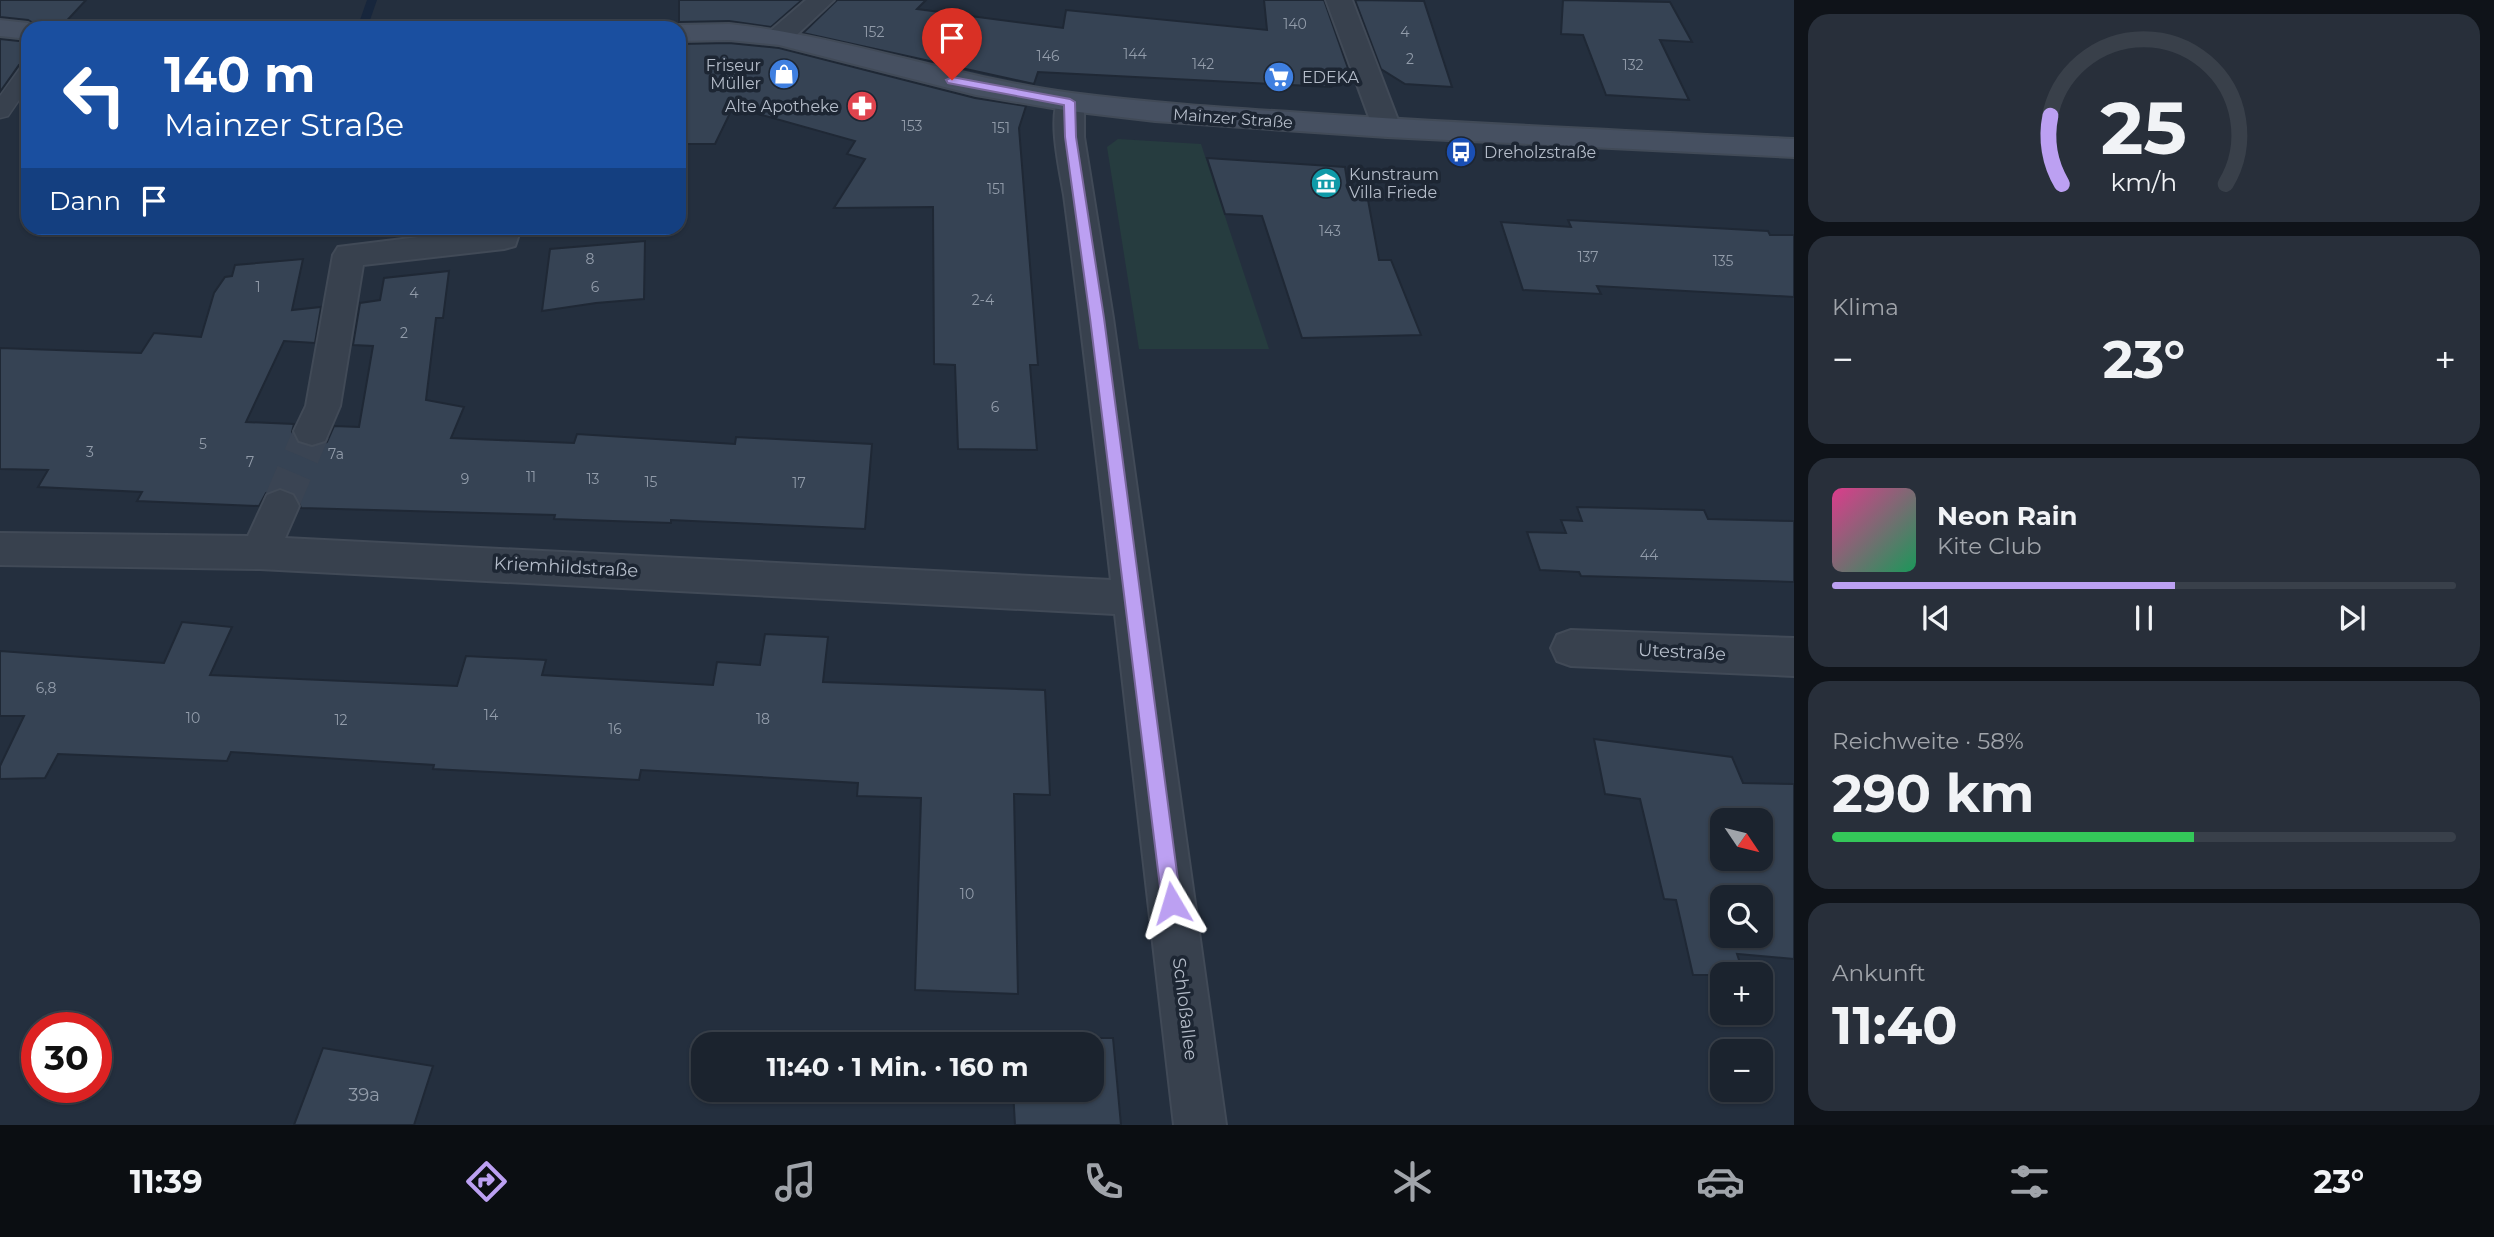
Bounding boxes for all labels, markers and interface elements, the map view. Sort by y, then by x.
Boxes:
pin [922,8,982,80]
house number: 140 [1283,15,1307,33]
icon: arrive [933,19,971,57]
house number: 152 [864,23,884,41]
house number: 4 [1400,23,1410,41]
text: 140 m [164,45,316,104]
house number: 144 [1123,45,1148,63]
house number: 146 [1037,47,1060,65]
icon: left [49,49,140,140]
house number: 2 [1406,50,1414,68]
house number: 142 [1192,55,1214,73]
place label: Friseur Müller [706,56,761,93]
house number: 132 [1623,56,1643,74]
shop icon: Friseur Müller [767,57,801,91]
supermarket icon: EDEKA [1262,60,1296,94]
place label: EDEKA [1302,68,1360,87]
text: 25 [2101,84,2187,172]
pharmacy icon: Alte Apotheke [845,89,879,123]
place label: Alte Apotheke [725,97,839,116]
text: Mainzer Straße [164,105,404,144]
street label: Mainzer Straße [1172,105,1294,132]
house number: 153 [902,117,923,135]
house number: 151 [992,119,1010,137]
bus stop icon: Dreholzstraße [1444,135,1478,169]
place label: Dreholzstraße [1484,143,1596,162]
place label: Kunstraum Villa Friede [1349,165,1439,202]
museum icon: Kunstraum Villa Friede [1309,166,1343,200]
text: km/h [2111,167,2177,197]
house number: 151 [987,180,1005,198]
icon: arrive [135,182,173,220]
text: Dann [49,185,121,217]
house number: 143 [1319,222,1341,240]
house number: 137 [1577,248,1599,266]
house number: 8 [586,250,595,268]
house number: 135 [1713,252,1733,270]
house number: 1 [255,278,261,296]
house number: 6 [591,278,600,296]
house number: 4 [409,284,419,302]
house number: 2-4 [972,291,995,309]
text: Klima [1832,293,1899,321]
house number: 2 [400,324,408,342]
text: 23° [2103,328,2185,391]
text: − [1832,336,1854,383]
text: + [2434,336,2456,383]
house number: 6 [991,398,1000,416]
house number: 5 [199,435,207,453]
house number: 3 [86,443,94,461]
house number: 7a [328,445,344,463]
house number: 7 [246,453,254,471]
house number: 11 [526,468,536,486]
house number: 9 [461,470,469,488]
house number: 13 [587,470,600,488]
house number: 15 [645,473,658,491]
house number: 17 [792,474,806,492]
text: Neon Rain [1937,500,2078,532]
text: Kite Club [1937,532,2042,560]
house number: 44 [1640,546,1659,564]
street label: Kriemhildstraße [493,552,639,582]
icon: previous [1917,599,1955,637]
icon: pause [2125,599,2163,637]
icon: next [2333,599,2371,637]
street label: Utestraße [1637,639,1727,665]
house number: 6,8 [36,679,56,697]
house number: 14 [484,706,499,724]
house number: 10 [186,709,200,727]
house number: 18 [756,710,770,728]
house number: 12 [334,711,348,729]
house number: 16 [608,720,622,738]
text: Reichweite · 58% [1832,727,2024,755]
text: 290 km [1832,762,2034,825]
north arrow [1710,808,1773,872]
map controls [1710,808,1773,1102]
position arrow [1135,866,1209,940]
house number: 10 [960,885,974,903]
button: search [1710,885,1773,948]
street label: Schloßallee [1168,956,1202,1062]
text: Ankunft [1832,959,1926,987]
button: + [1710,962,1773,1025]
text: 11:40 [1832,994,1958,1057]
speed limit sign: 30 [21,1012,112,1103]
button: − [1710,1039,1773,1102]
text: 11:40 · 1 Min. · 160 m [767,1051,1028,1083]
house number: 39a [348,1084,380,1106]
icon: directions [462,1157,511,1206]
icon: music [771,1157,820,1206]
icon: phone [1079,1157,1128,1206]
icon: climate [1388,1157,1437,1206]
icon: car [1696,1157,1745,1206]
icon: filters [2005,1157,2054,1206]
text: 11:39 [130,1162,203,1201]
text: 23° [2313,1162,2364,1201]

